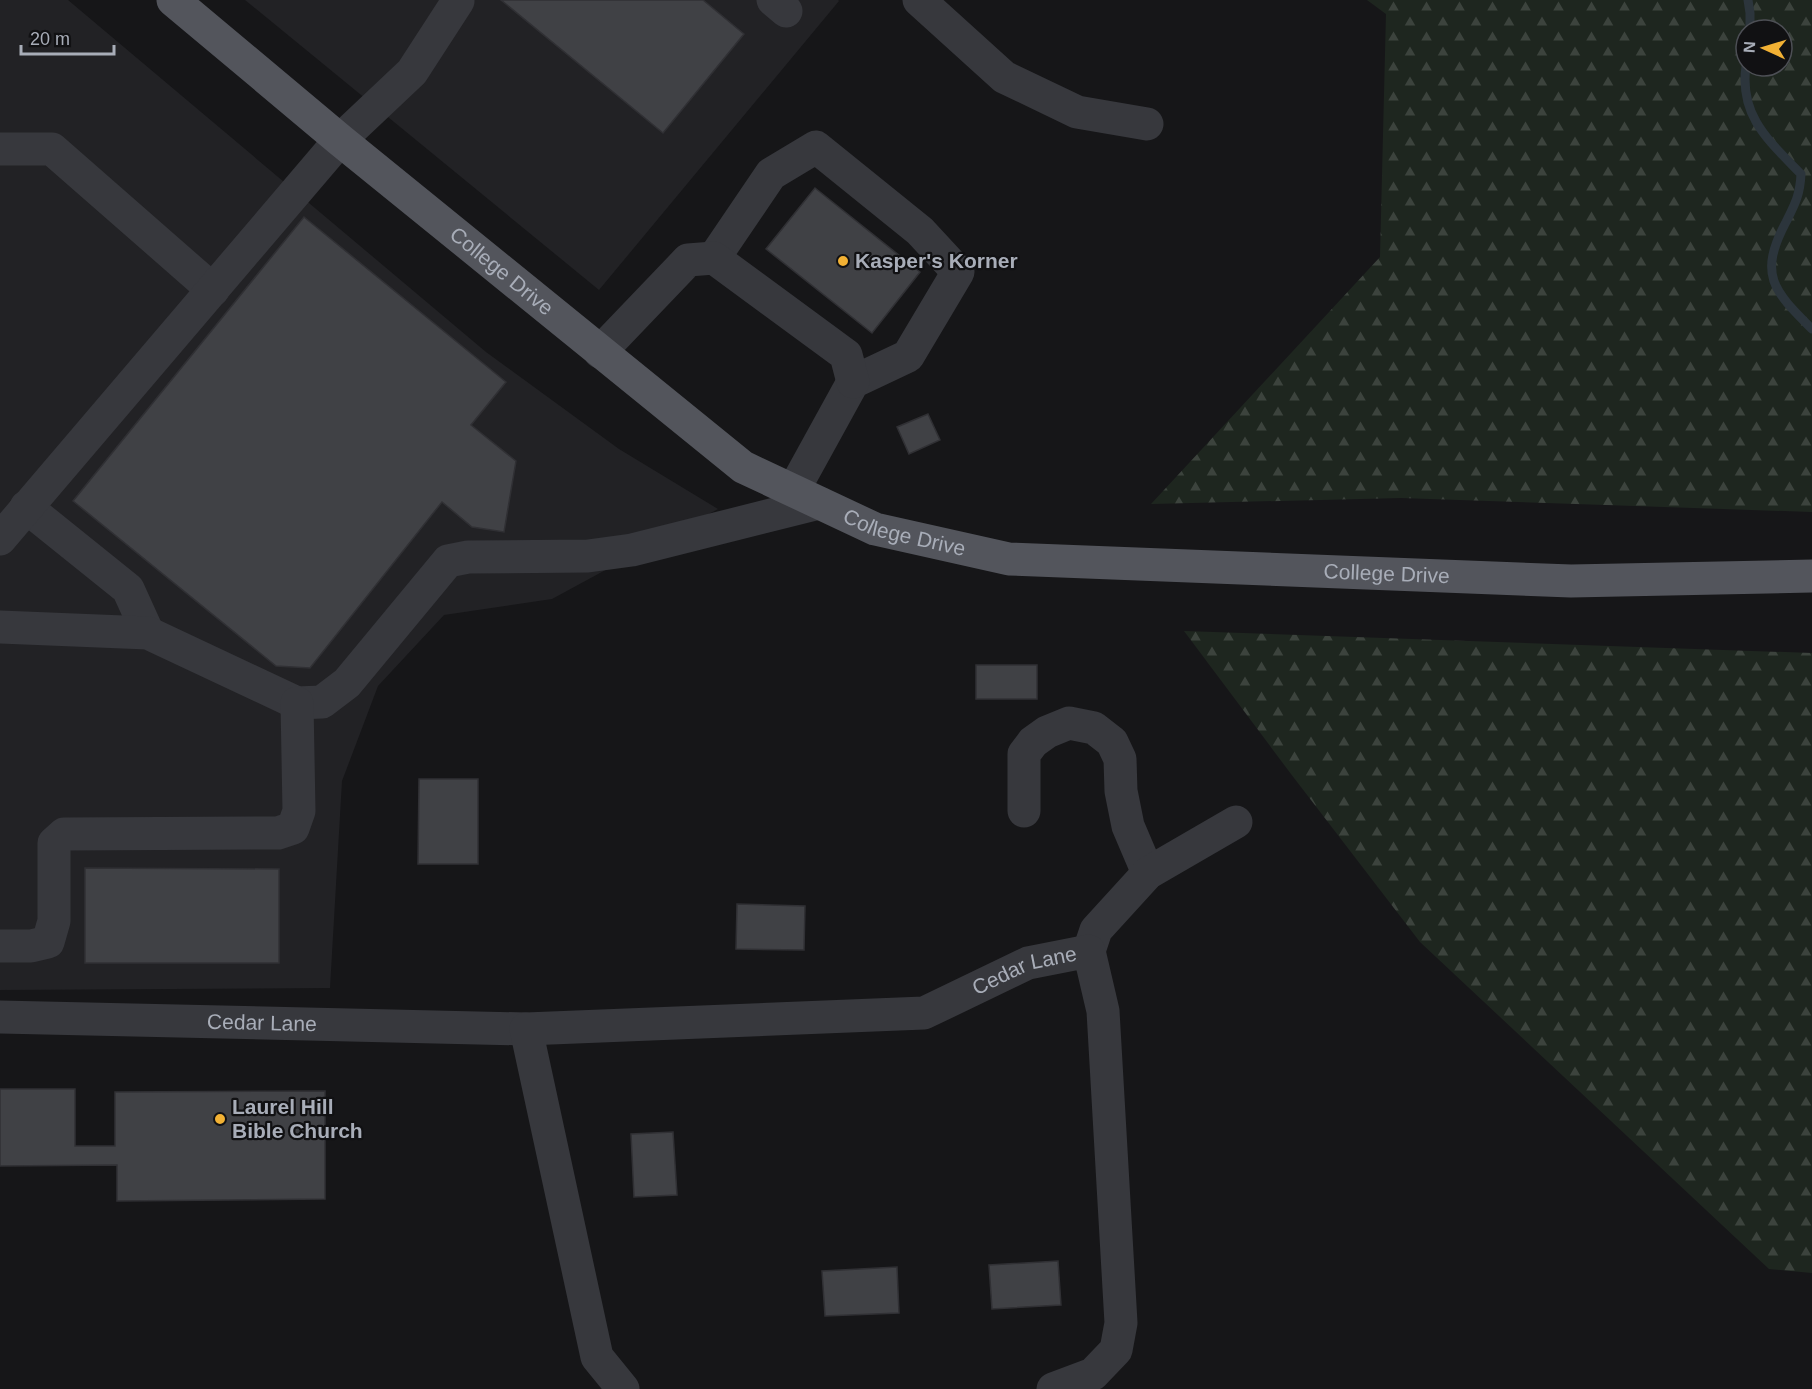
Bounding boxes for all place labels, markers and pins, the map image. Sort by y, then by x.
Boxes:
place label: Kasper's Korner [855,249,1018,272]
marker: Kasper's Korner [836,254,850,268]
place label: Laurel Hill Bible Church [232,1095,363,1142]
marker: Laurel Hill Bible Church [213,1112,227,1126]

